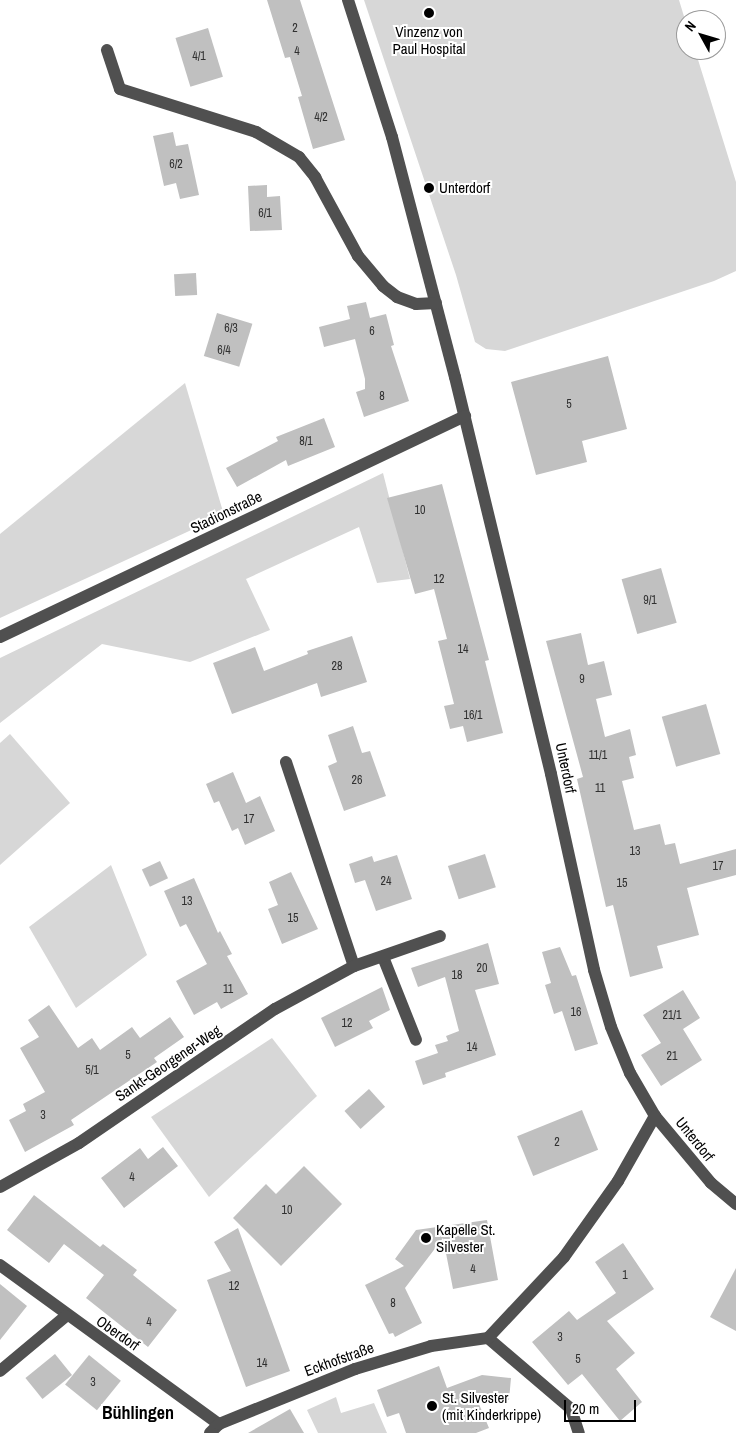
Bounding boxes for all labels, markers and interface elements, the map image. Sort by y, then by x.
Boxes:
marker: Vinzenz von Paul Hospital [422,6,436,20]
north arrow [676,10,726,60]
text: N [681,17,700,35]
house number: 2 [292,22,298,36]
place label: Vinzenz von Paul Hospital [392,22,466,57]
house number: 4 [294,45,300,59]
house number: 4/1 [192,50,206,64]
house number: 4/2 [314,111,328,125]
house number: 6/2 [169,158,183,172]
place label: Unterdorf [439,179,490,197]
marker: Unterdorf [423,182,435,194]
house number: 6/1 [258,207,272,221]
house number: 6/3 [224,322,238,336]
house number: 6 [369,325,375,339]
house number: 6/4 [217,344,231,358]
house number: 8 [379,390,385,404]
house number: 5 [566,398,572,412]
house number: 8/1 [299,435,313,449]
street label: Stadionstraße [187,487,265,537]
house number: 10 [415,504,425,518]
house number: 12 [434,573,444,587]
house number: 9/1 [643,594,657,608]
house number: 14 [458,643,468,657]
house number: 28 [332,660,342,674]
house number: 9 [579,673,585,687]
house number: 16/1 [463,709,483,723]
street label: Unterdorf [552,741,580,795]
house number: 11/1 [589,749,607,763]
house number: 26 [352,774,362,788]
house number: 11 [595,782,605,796]
house number: 17 [244,813,254,827]
house number: 13 [630,845,640,859]
house number: 17 [713,860,723,874]
house number: 24 [381,875,391,889]
house number: 15 [617,877,627,891]
house number: 13 [182,895,192,909]
house number: 15 [288,912,298,926]
house number: 20 [477,962,487,976]
house number: 18 [452,969,462,983]
house number: 11 [223,983,233,997]
house number: 16 [571,1006,581,1020]
house number: 21/1 [662,1009,682,1023]
house number: 12 [342,1017,352,1031]
street label: Sankt-Georgener-Weg [112,1021,224,1105]
house number: 14 [467,1041,477,1055]
house number: 5 [125,1049,131,1063]
house number: 21 [667,1050,677,1064]
house number: 5/1 [85,1064,99,1078]
house number: 3 [40,1109,46,1123]
street label: Unterdorf [672,1113,718,1165]
house number: 2 [554,1136,560,1150]
house number: 4 [129,1171,135,1185]
house number: 10 [282,1204,292,1218]
place label: Kapelle St. Silvester [436,1220,495,1255]
marker: Kapelle St. Silvester [420,1232,432,1244]
house number: 4 [470,1263,476,1277]
house number: 1 [622,1269,628,1283]
house number: 12 [229,1280,239,1294]
house number: 8 [390,1297,396,1311]
street label: Oberdorf [93,1312,143,1354]
house number: 4 [146,1316,152,1330]
house number: 3 [557,1331,563,1345]
street label: Eckhofstraße [302,1338,376,1380]
house number: 5 [575,1353,581,1367]
house number: 14 [257,1357,267,1371]
house number: 3 [90,1376,96,1390]
place label: St. Silvester (mit Kinderkrippe) [442,1388,541,1423]
scale bar [566,1390,638,1422]
text: 20 m [572,1398,599,1419]
marker: St. Silvester (mit Kinderkrippe) [426,1400,438,1412]
district label: Bühlingen [102,1402,174,1424]

